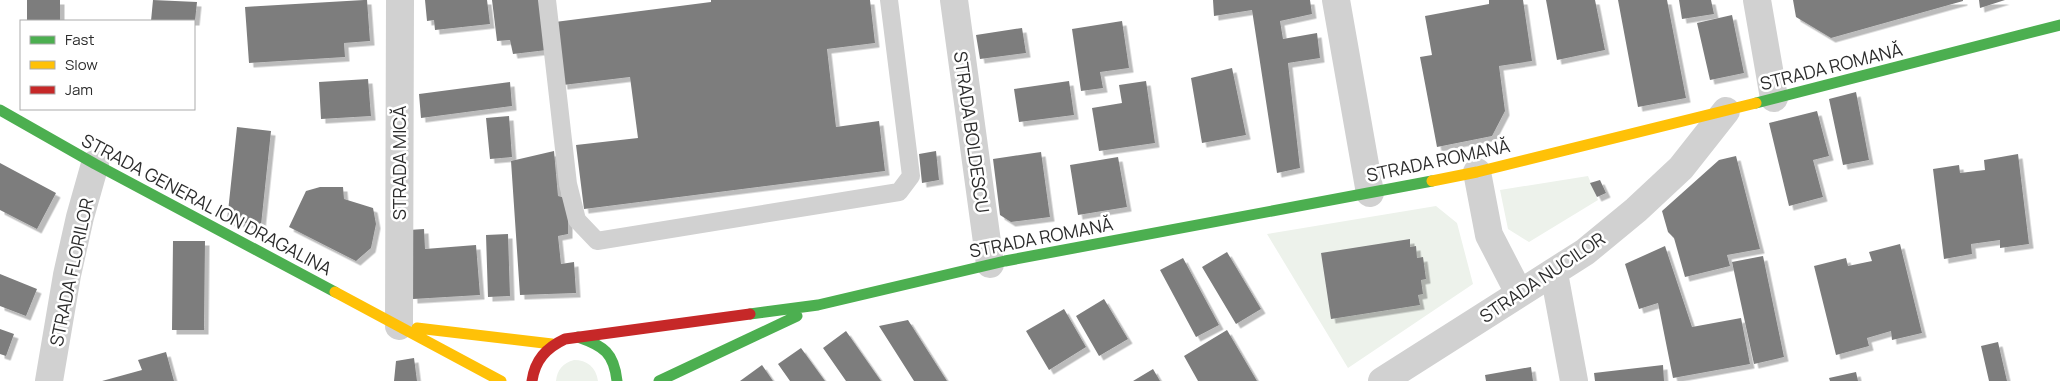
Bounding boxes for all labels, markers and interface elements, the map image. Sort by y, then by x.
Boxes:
legend [20,20,195,110]
text: Fast [65,29,94,50]
street label: STRADA ROMANĂ [1757,37,1905,95]
street label: STRADA BOLDESCU [949,50,995,214]
text: Slow [65,54,98,75]
text: Jam [65,79,93,100]
street label: STRADA MICĂ [387,105,411,220]
street label: STRADA GENERAL ION DRAGALINA [78,128,337,281]
street label: STRADA ROMANĂ [1364,133,1512,187]
street label: STRADA FLORILOR [44,196,98,348]
street label: STRADA ROMANĂ [967,211,1116,263]
street label: STRADA NUCILOR [1475,226,1609,328]

